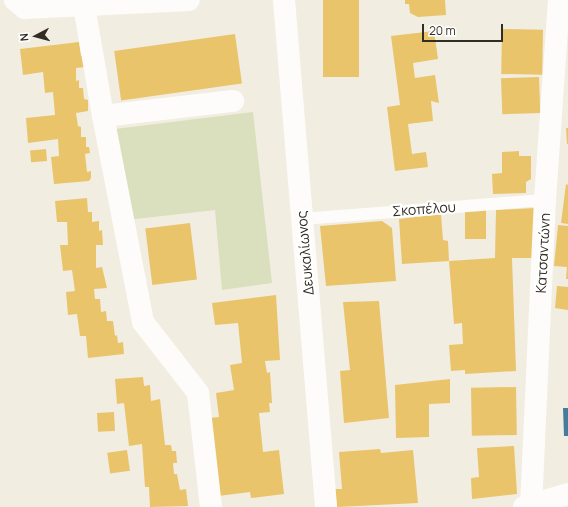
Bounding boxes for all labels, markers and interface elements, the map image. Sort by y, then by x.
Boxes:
north arrow [16,16,56,56]
scale bar [424,16,505,42]
text: 20 m [429,22,456,39]
text: N [16,33,31,42]
street label: Σκοπέλου [392,198,456,220]
street label: Δευκαλίωνος [293,210,317,296]
street label: Κατσαντώνη [533,212,553,294]

